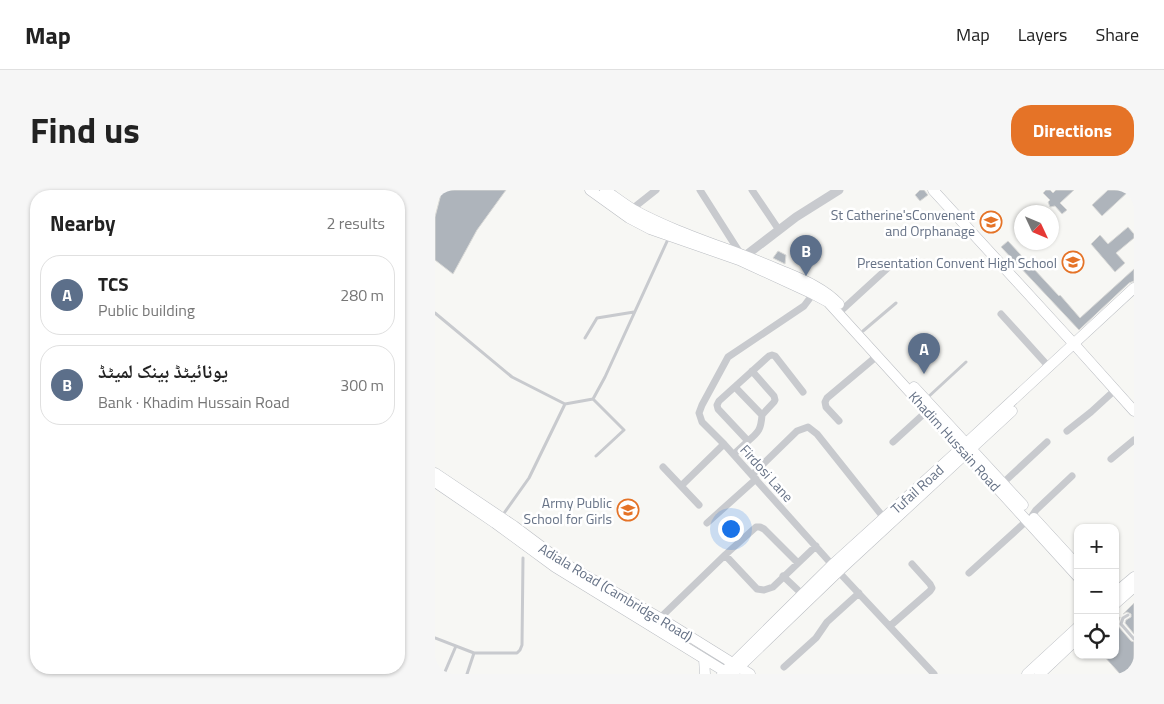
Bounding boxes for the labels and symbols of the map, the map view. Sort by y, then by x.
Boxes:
place label: St Catherine'sConvenent and Orphanage [831,204,975,241]
north arrow [1014,205,1059,250]
school or university icon: St Catherine'sConvenent and Orphanage [979,210,1003,234]
pin: B [790,235,822,276]
school or university icon: Presentation Convent High School [1061,250,1085,274]
place label: Presentation Convent High School [857,252,1057,273]
pin: A [908,333,940,374]
street label: Khadim Hussain Road [904,386,1006,496]
street label: Firdosi Lane [735,440,799,506]
street label: Tufail Road [886,459,948,519]
place label: Army Public School for Girls [524,492,612,529]
school or university icon: Army Public School for Girls [616,498,640,522]
your location [718,516,744,542]
street label: Adiala Road (Cambridge Road) [535,538,697,646]

